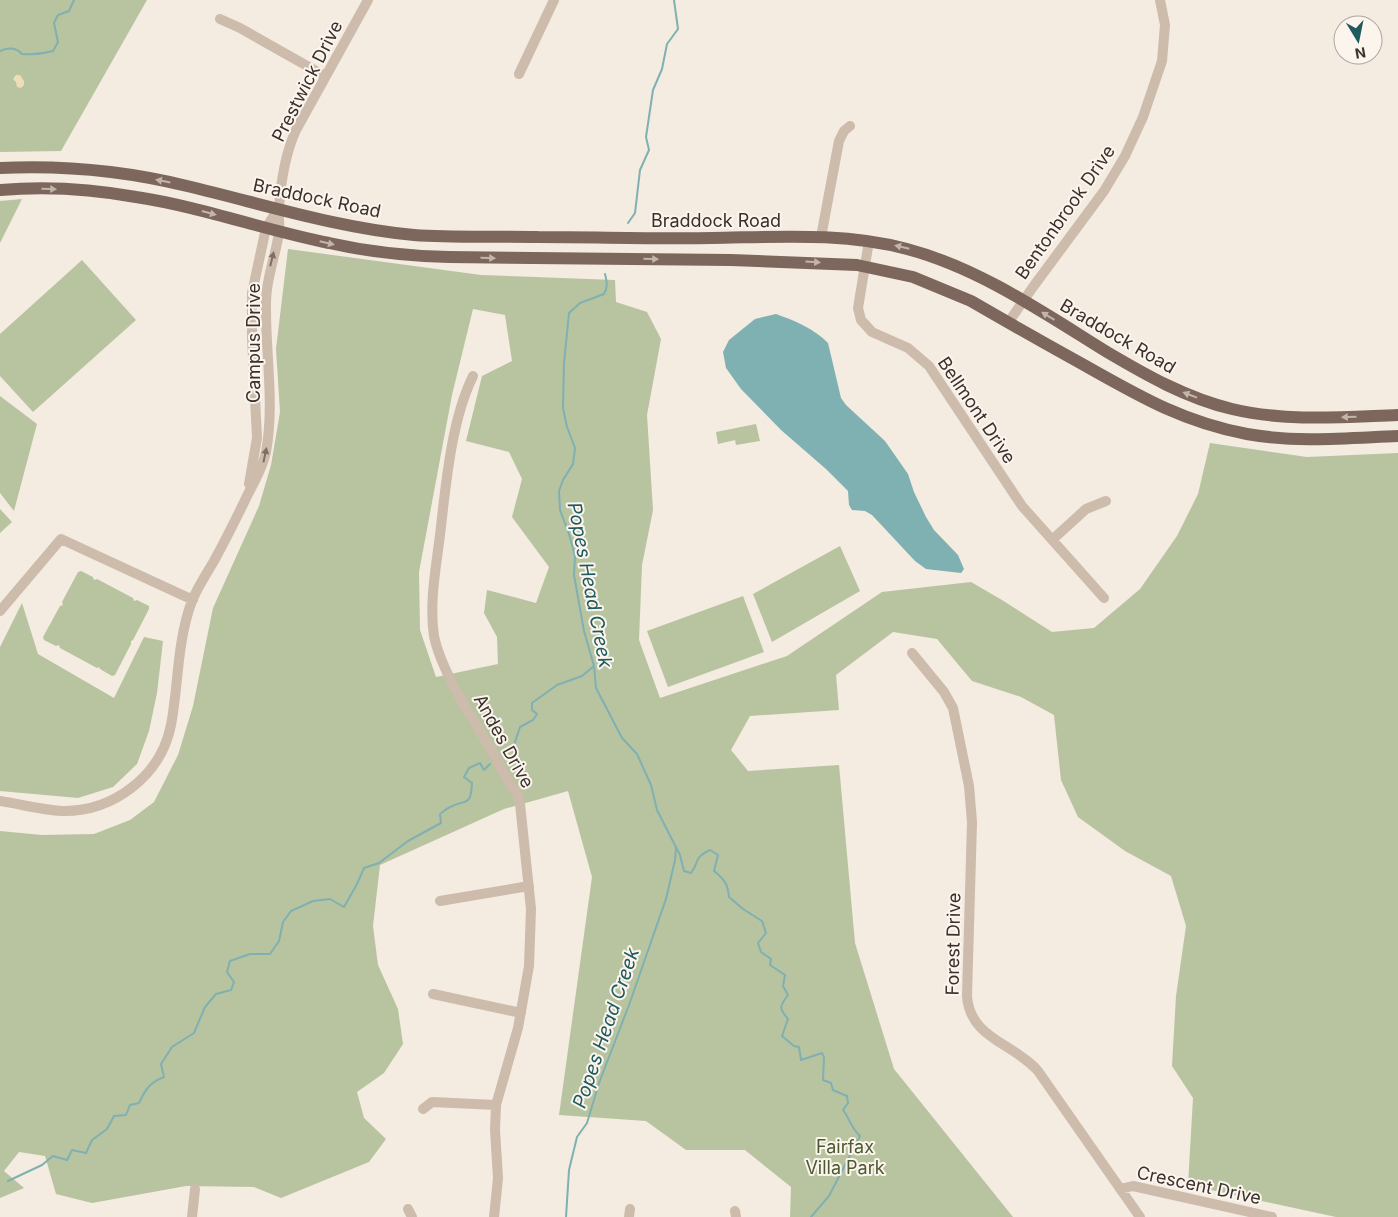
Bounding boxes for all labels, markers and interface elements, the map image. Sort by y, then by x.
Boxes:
north arrow [1333,15,1383,65]
street label: Prestwick Drive [267,17,347,145]
text: N [1354,44,1367,63]
street label: Bentonbrook Drive [1011,141,1119,283]
street label: Braddock Road [251,174,383,222]
one-way arrow [155,176,171,184]
one-way arrow [41,185,57,193]
one-way arrow [201,209,216,217]
street label: Braddock Road [651,210,781,231]
one-way arrow [319,239,334,247]
one-way arrow [893,243,909,251]
one-way arrow [269,252,277,267]
one-way arrow [481,254,497,262]
one-way arrow [643,255,659,263]
one-way arrow [805,258,821,266]
street label: Campus Drive [243,283,264,403]
street label: Braddock Road [1056,294,1180,378]
one-way arrow [1042,311,1055,321]
street label: Bellmont Drive [934,353,1020,467]
one-way arrow [1182,391,1197,399]
one-way arrow [1341,413,1357,421]
one-way arrow [261,448,269,463]
water label: Popes Head Creek [563,500,617,670]
street label: Andes Drive [470,691,538,791]
street label: Forest Drive [942,892,964,996]
water label: Popes Head Creek [568,944,644,1111]
park label: Fairfax Villa Park [805,1136,885,1178]
street label: Crescent Drive [1135,1162,1263,1208]

